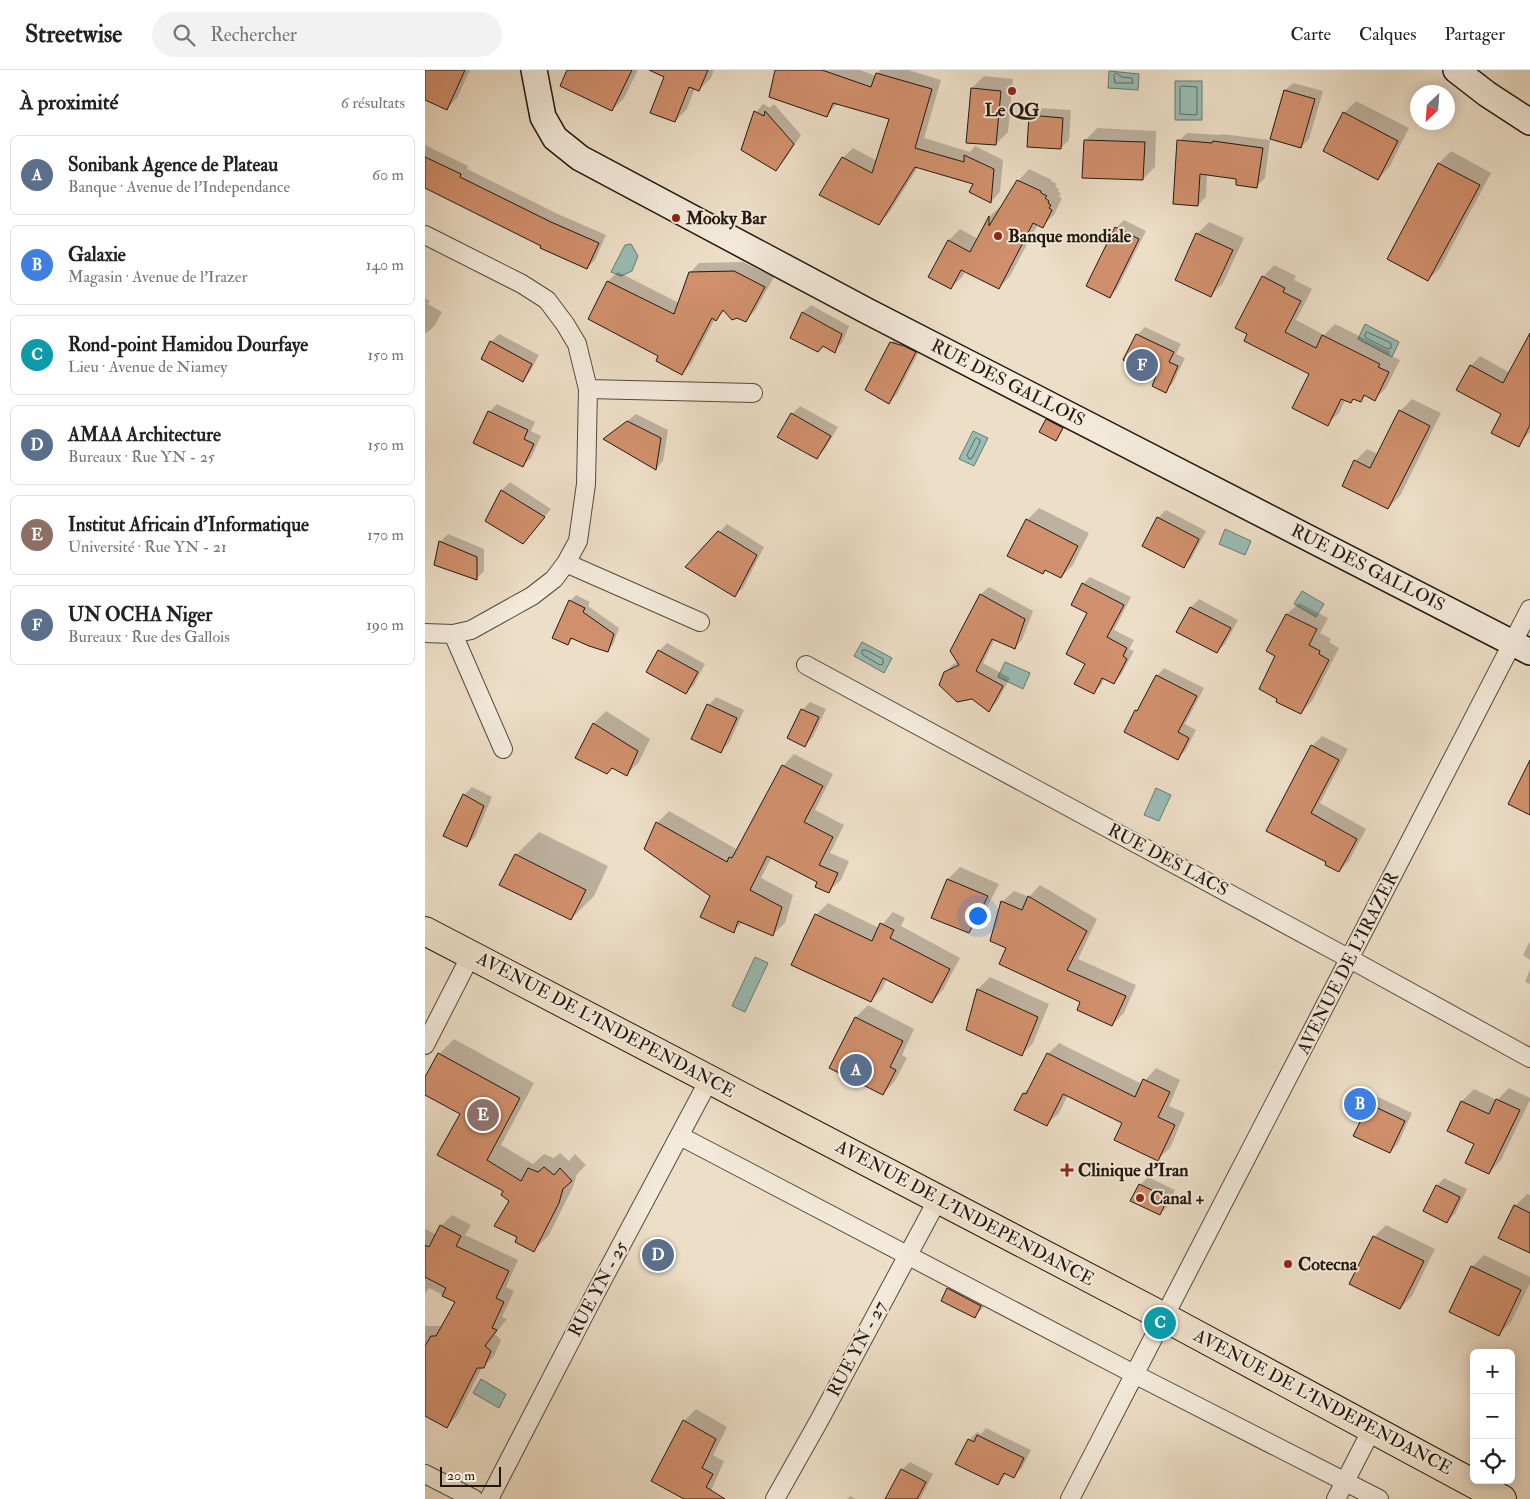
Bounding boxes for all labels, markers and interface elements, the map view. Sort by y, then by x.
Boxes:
search box [152,12,502,57]
text: Streetwise [25,19,122,50]
icon: search [170,21,198,49]
text: Rechercher [210,23,297,47]
text: Carte [1290,23,1331,46]
text: Calques [1359,23,1416,46]
text: Partager [1444,23,1505,46]
marker: Le QG [1006,85,1018,97]
north arrow [1410,85,1455,130]
text: À proximité [20,89,118,116]
text: 6 résultats [341,93,405,113]
place label: Le QG [985,99,1039,122]
text: Sonibank Agence de Plateau [68,153,278,177]
text: A [32,165,42,185]
text: 60 m [372,165,404,185]
text: Banque · Avenue de l'Independance [68,177,290,197]
place label: Mooky Bar [685,207,767,230]
marker: Mooky Bar [670,212,682,224]
place label: Banque mondiale [1008,225,1132,248]
marker: Banque mondiale [992,230,1004,242]
text: Galaxie [68,243,126,267]
text: B [32,255,42,275]
text: 140 m [366,255,404,275]
text: Magasin · Avenue de l'Irazer [68,267,247,287]
text: Rond-point Hamidou Dourfaye [68,333,308,357]
street label: RUE DES GALLOIS [927,334,1089,432]
text: C [31,345,43,365]
text: 150 m [367,345,404,365]
pin: F [1126,346,1158,384]
text: Lieu · Avenue de Niamey [68,357,227,377]
text: AMAA Architecture [68,423,221,447]
text: D [30,435,44,455]
text: 150 m [367,435,404,455]
text: Bureaux · Rue YN - 25 [68,447,215,467]
text: Institut Africain d’Informatique [68,513,309,537]
street label: RUE DES GALLOIS [1287,519,1449,617]
text: E [31,525,43,545]
text: 170 m [367,525,404,545]
text: Université · Rue YN - 21 [68,537,227,557]
text: UN OCHA Niger [68,603,212,627]
text: F [32,615,42,635]
text: 190 m [366,615,404,635]
text: Bureaux · Rue des Gallois [68,627,230,647]
street label: RUE DES LACS [1104,819,1232,901]
street label: AVENUE DE L'IRAZER [1291,867,1405,1059]
your location [965,903,991,929]
street label: AVENUE DE L'INDEPENDANCE [472,946,739,1103]
pin: A [840,1051,872,1089]
pin: B [1344,1085,1376,1123]
pin: E [467,1096,499,1134]
street label: AVENUE DE L'INDEPENDANCE [831,1134,1098,1291]
place label: Clinique d'Iran [1078,1159,1189,1182]
marker: Clinique d'Iran [1060,1163,1074,1177]
place label: Canal + [1150,1187,1205,1210]
marker: Canal + [1134,1192,1146,1204]
pin: D [642,1236,674,1274]
street label: RUE YN - 25 [563,1237,633,1341]
place label: Cotecna [1298,1253,1358,1276]
marker: Cotecna [1282,1258,1294,1270]
street label: RUE YN - 27 [822,1297,892,1401]
pin: C [1144,1304,1176,1342]
street label: AVENUE DE L'INDEPENDANCE [1189,1323,1456,1480]
map controls [1470,1349,1515,1484]
button: + [1470,1349,1515,1394]
button: − [1470,1394,1515,1439]
button: locate [1470,1439,1515,1484]
scale bar [440,1464,501,1487]
text: 20 m [447,1467,475,1484]

